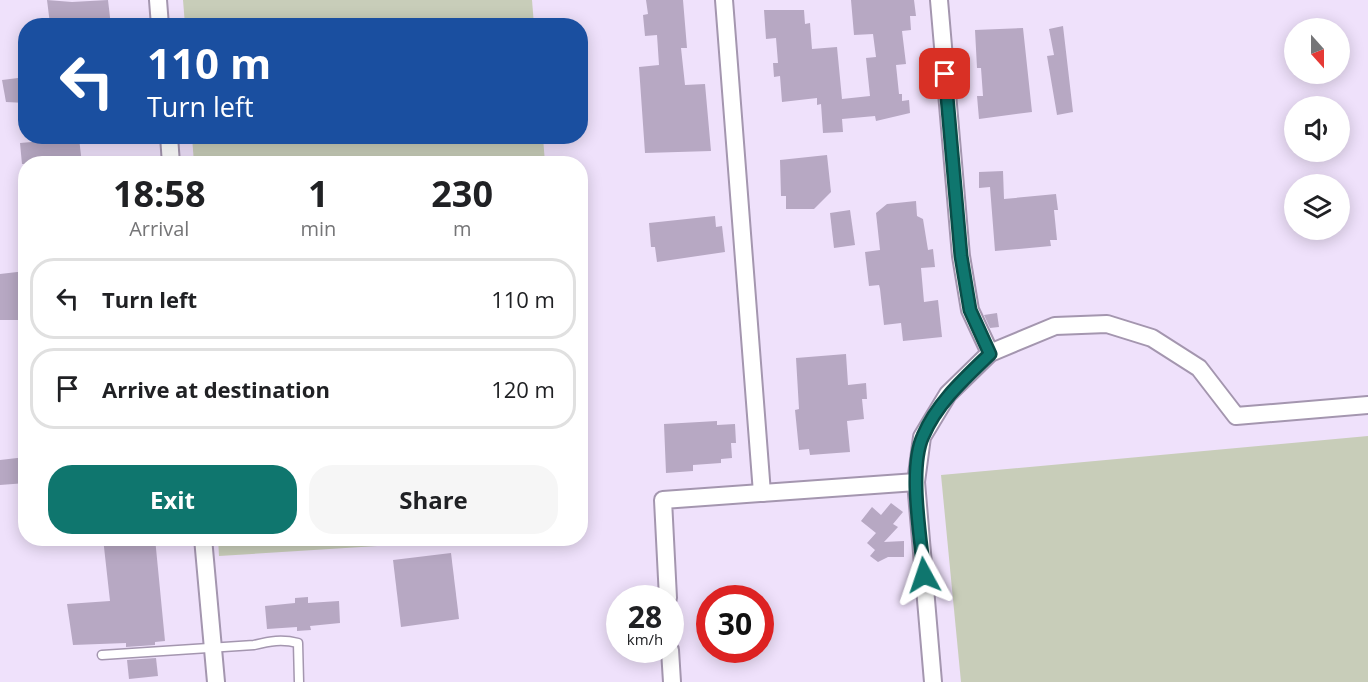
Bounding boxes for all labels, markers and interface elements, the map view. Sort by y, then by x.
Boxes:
north arrow [1284,18,1350,84]
map controls [1284,18,1350,240]
text: 110 m [147,34,271,91]
icon: left [48,42,126,120]
pin [919,48,970,99]
icon: arrive [928,57,961,90]
text: Turn left [147,88,254,125]
button: sound [1284,96,1350,162]
text: 18:58 [113,169,206,218]
text: 1 [308,169,329,218]
text: 230 [431,169,493,218]
button: layers [1284,174,1350,240]
text: Arrival [129,215,189,242]
text: min [300,215,336,242]
text: m [453,215,471,242]
icon: left [51,282,84,315]
text: Turn left [102,284,197,314]
text: 110 m [491,284,555,314]
icon: arrive [51,372,84,405]
text: Arrive at destination [102,374,330,404]
text: 120 m [491,374,555,404]
button: Exit [48,465,297,534]
button: Share [309,465,558,534]
position arrow [892,543,956,607]
speed limit sign: 30 [696,585,774,663]
text: 28 [628,596,662,637]
text: km/h [627,629,663,649]

